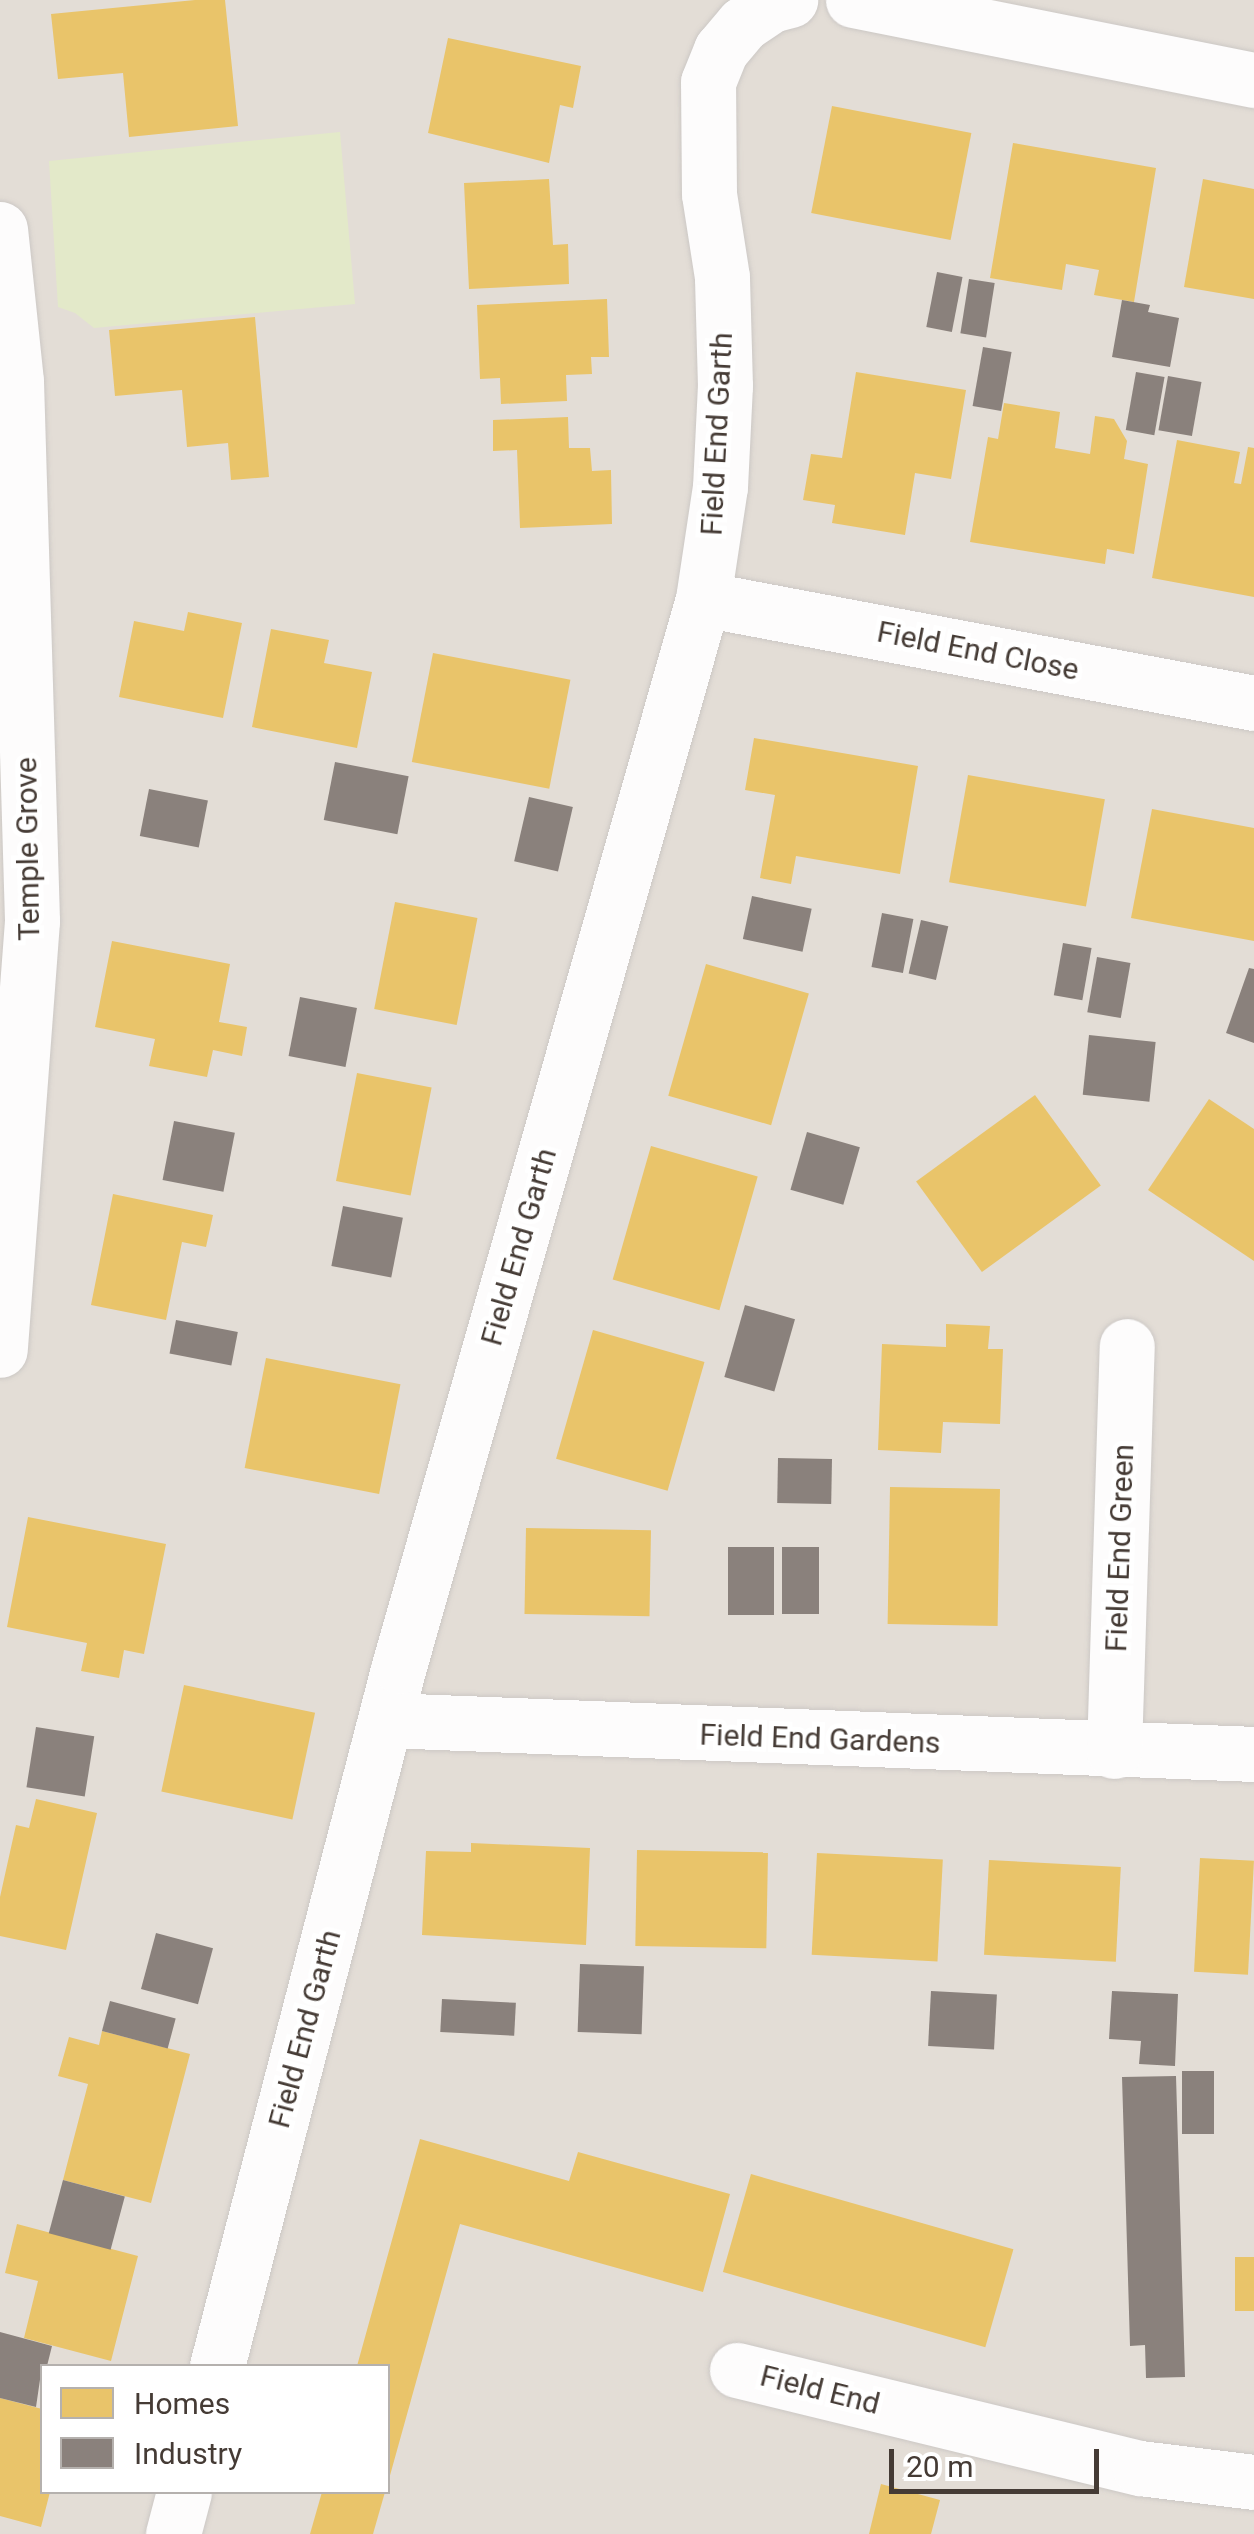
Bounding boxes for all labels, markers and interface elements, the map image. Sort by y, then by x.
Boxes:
street label: Field End Garth [694,331,740,537]
street label: Field End Close [874,614,1082,688]
street label: Temple Grove [8,757,48,941]
street label: Field End Garth [474,1144,564,1350]
street label: Field End Green [1098,1443,1142,1653]
street label: Field End Gardens [699,1717,941,1761]
street label: Field End Garth [261,1926,349,2132]
street label: Field End [756,2358,884,2422]
legend [40,2364,390,2494]
text: Homes [134,2386,230,2421]
scale bar [894,2429,1104,2491]
text: Industry [134,2436,242,2471]
text: 20 m [906,2449,973,2484]

